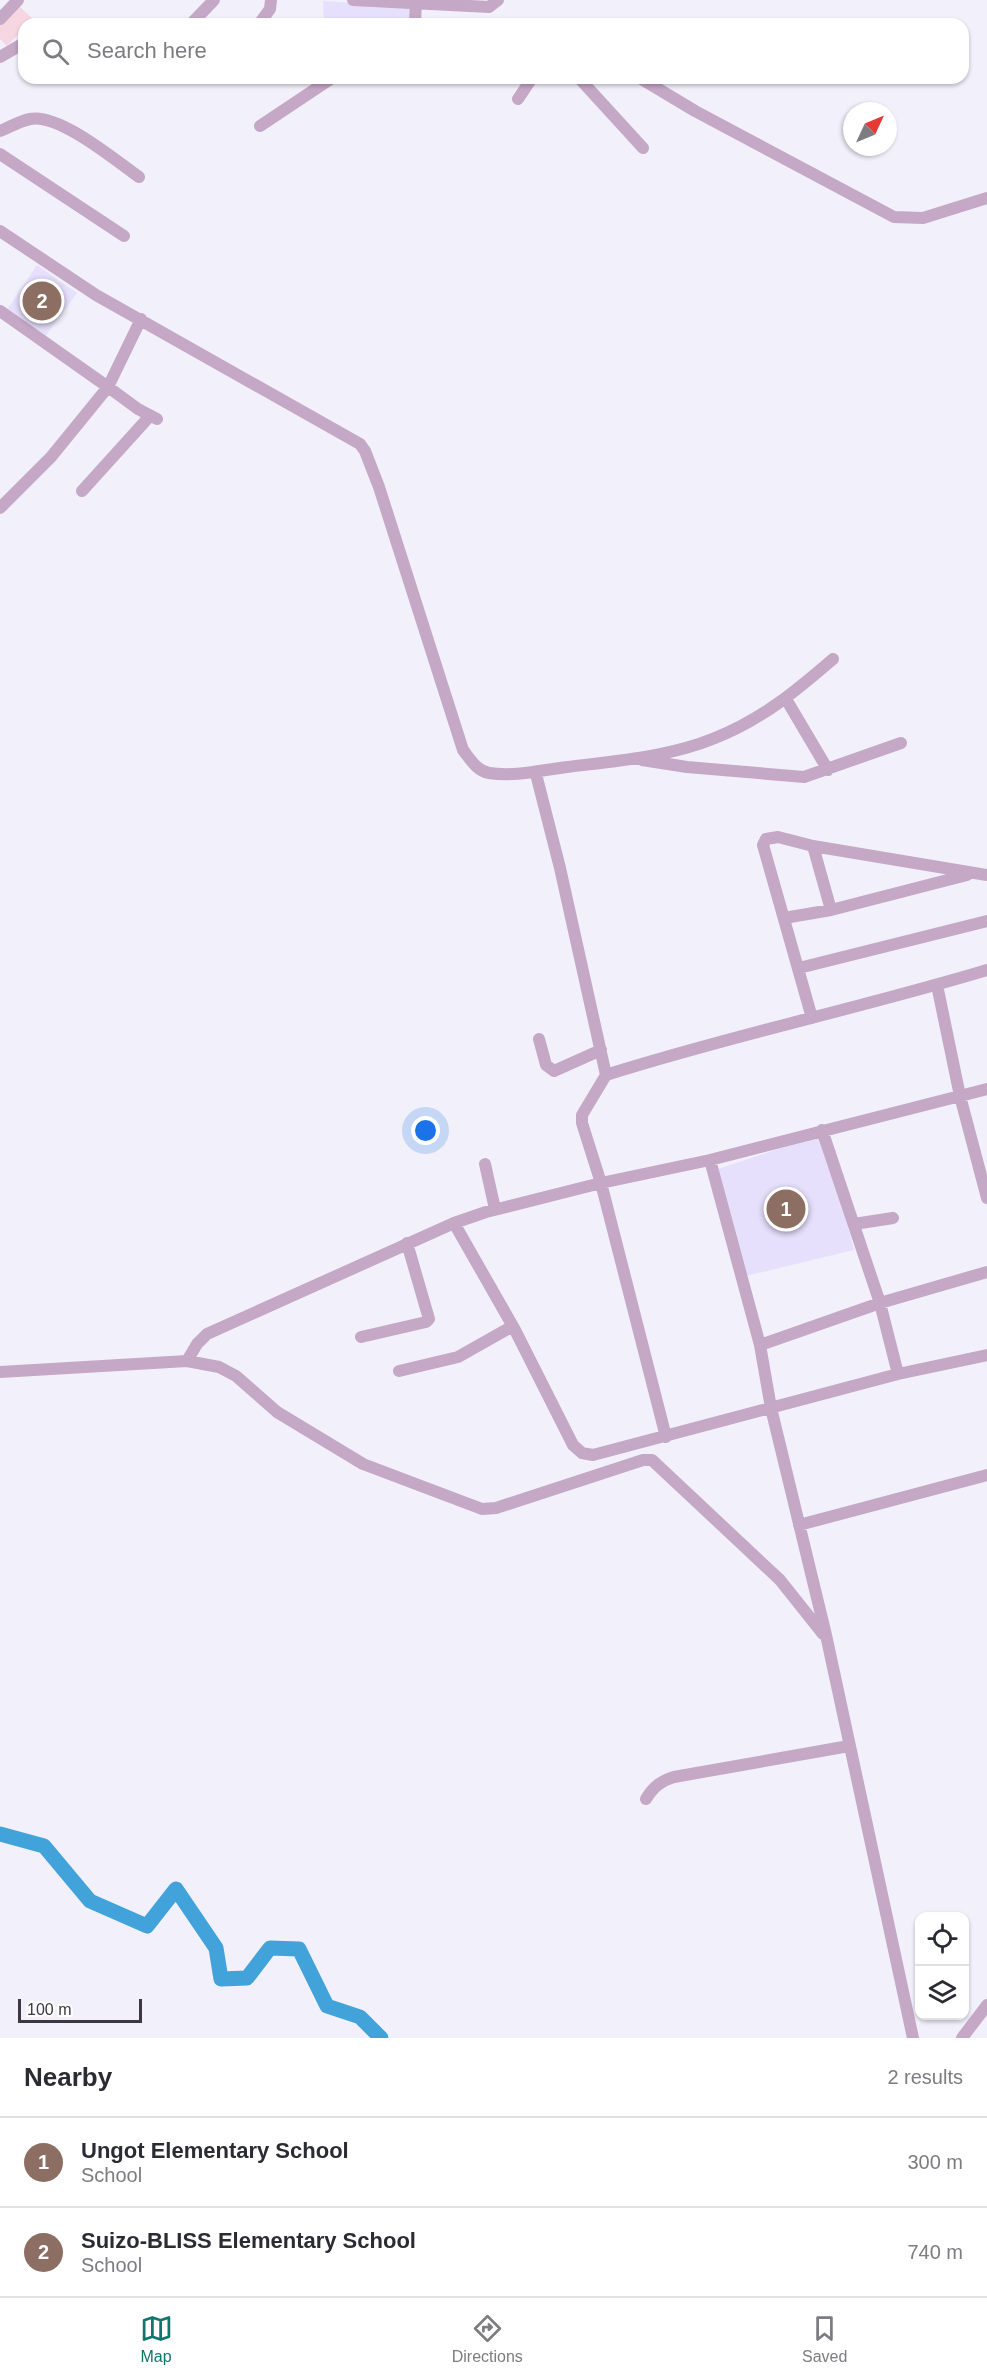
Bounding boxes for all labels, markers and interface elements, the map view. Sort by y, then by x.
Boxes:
search box [18,18,969,84]
icon: search [39,35,72,68]
text: Search here [87,38,207,63]
north arrow [843,102,897,156]
pin: 2 [22,278,62,324]
your location [411,1116,440,1145]
pin: 1 [766,1186,806,1232]
map controls [915,1912,969,2020]
button: locate [915,1912,969,1966]
button: layers [915,1966,969,2020]
scale bar [18,1996,142,2024]
text: 100 m [27,2001,71,2018]
text: Nearby [24,2062,112,2092]
text: 2 results [887,2066,963,2088]
text: Ungot Elementary School [81,2138,349,2163]
text: 1 [38,2151,49,2173]
text: 300 m [907,2151,963,2173]
text: School [81,2164,142,2186]
text: Suizo-BLISS Elementary School [81,2228,416,2253]
text: 2 [38,2241,49,2263]
text: 740 m [907,2241,963,2263]
text: School [81,2254,142,2276]
tab: Map [140,2312,173,2366]
tab: Directions [452,2312,523,2366]
tab: Saved [802,2312,847,2366]

